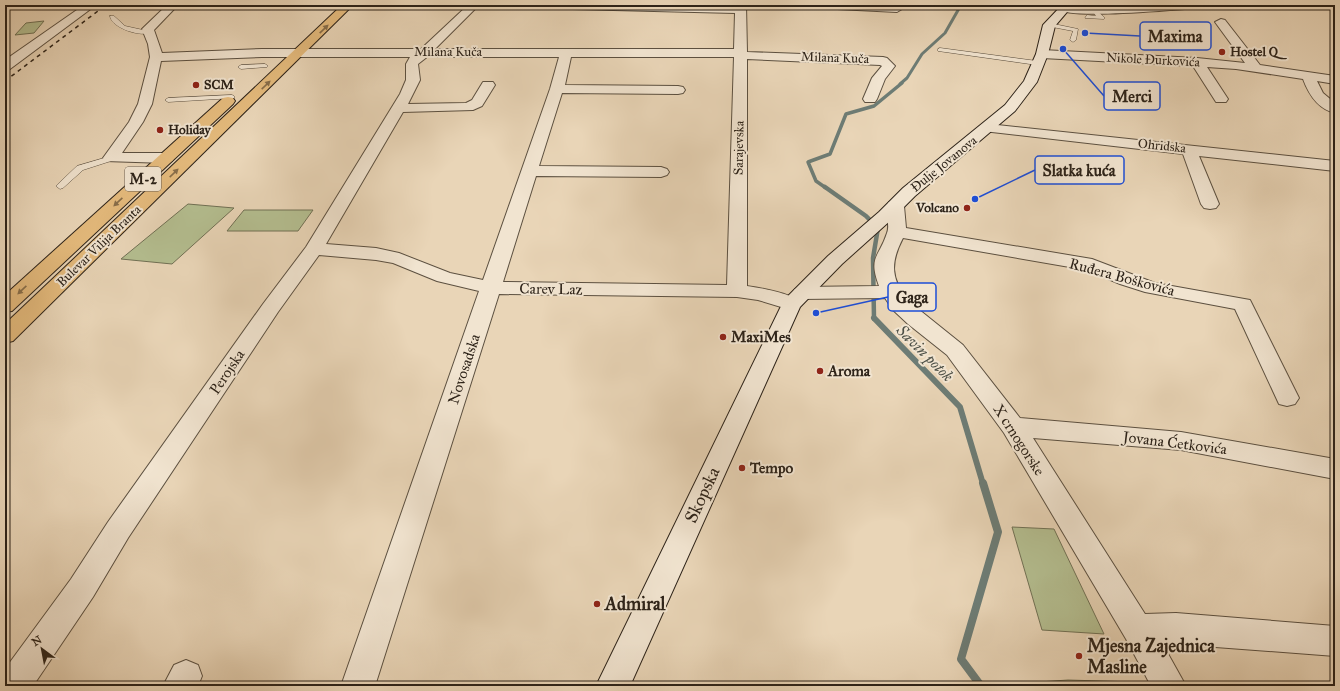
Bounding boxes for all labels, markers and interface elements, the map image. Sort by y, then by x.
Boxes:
callout: Maxima [1140,22,1211,50]
one-way arrow [319,24,329,34]
text: Maxima [1148,27,1204,46]
street label: Milana Kuča [414,44,483,60]
place label: Hostel Q [1230,44,1288,60]
marker: Hostel Q [1217,47,1227,57]
street label: Milana Kuča [801,49,870,67]
street label: Nikole Đurkovića [1106,50,1201,70]
place label: SCM [204,77,234,93]
marker: SCM [191,80,201,90]
one-way arrow [261,80,271,89]
callout: Merci [1104,82,1160,110]
text: Merci [1112,87,1153,106]
street label: Sarajevska [731,120,747,175]
place label: Holiday [168,122,212,138]
marker: Holiday [155,125,165,135]
street label: Đulje Jovanova [908,132,981,196]
street label: Ohridska [1137,136,1187,157]
callout: Slatka kuća [1035,156,1124,184]
text: Slatka kuća [1042,161,1117,180]
road number: M-2 [125,167,161,191]
one-way arrow [169,168,179,178]
one-way arrow [113,197,123,207]
place label: Volcano [915,200,959,216]
street label: Bulevar Vilija Branta [54,201,145,290]
marker: Volcano [962,203,972,213]
street label: Ruđera Boškovića [1067,254,1177,300]
street label: Carev Laz [519,279,583,299]
callout: Gaga [888,283,936,311]
one-way arrow [17,285,27,295]
text: Gaga [896,288,930,308]
water label: Savin potok [891,320,957,386]
place label: MaxiMes [731,328,791,346]
street label: Novosadska [444,331,484,406]
marker: MaxiMes [718,332,728,342]
street label: Perojska [206,346,249,398]
place label: Aroma [827,362,871,380]
marker: Aroma [815,366,825,376]
street label: X crnogorske [989,401,1049,479]
street label: Jovana Ćetkovića [1120,426,1229,459]
place label: Tempo [749,459,793,478]
street label: Skopska [680,463,725,526]
marker: Tempo [737,463,747,473]
place label: Admiral [604,593,667,615]
marker: Admiral [592,599,602,609]
north arrow [22,629,62,669]
text: N [30,633,45,649]
place label: Mjesna Zajednica Masline [1087,635,1215,678]
marker: Mjesna Zajednica Masline [1074,651,1084,661]

